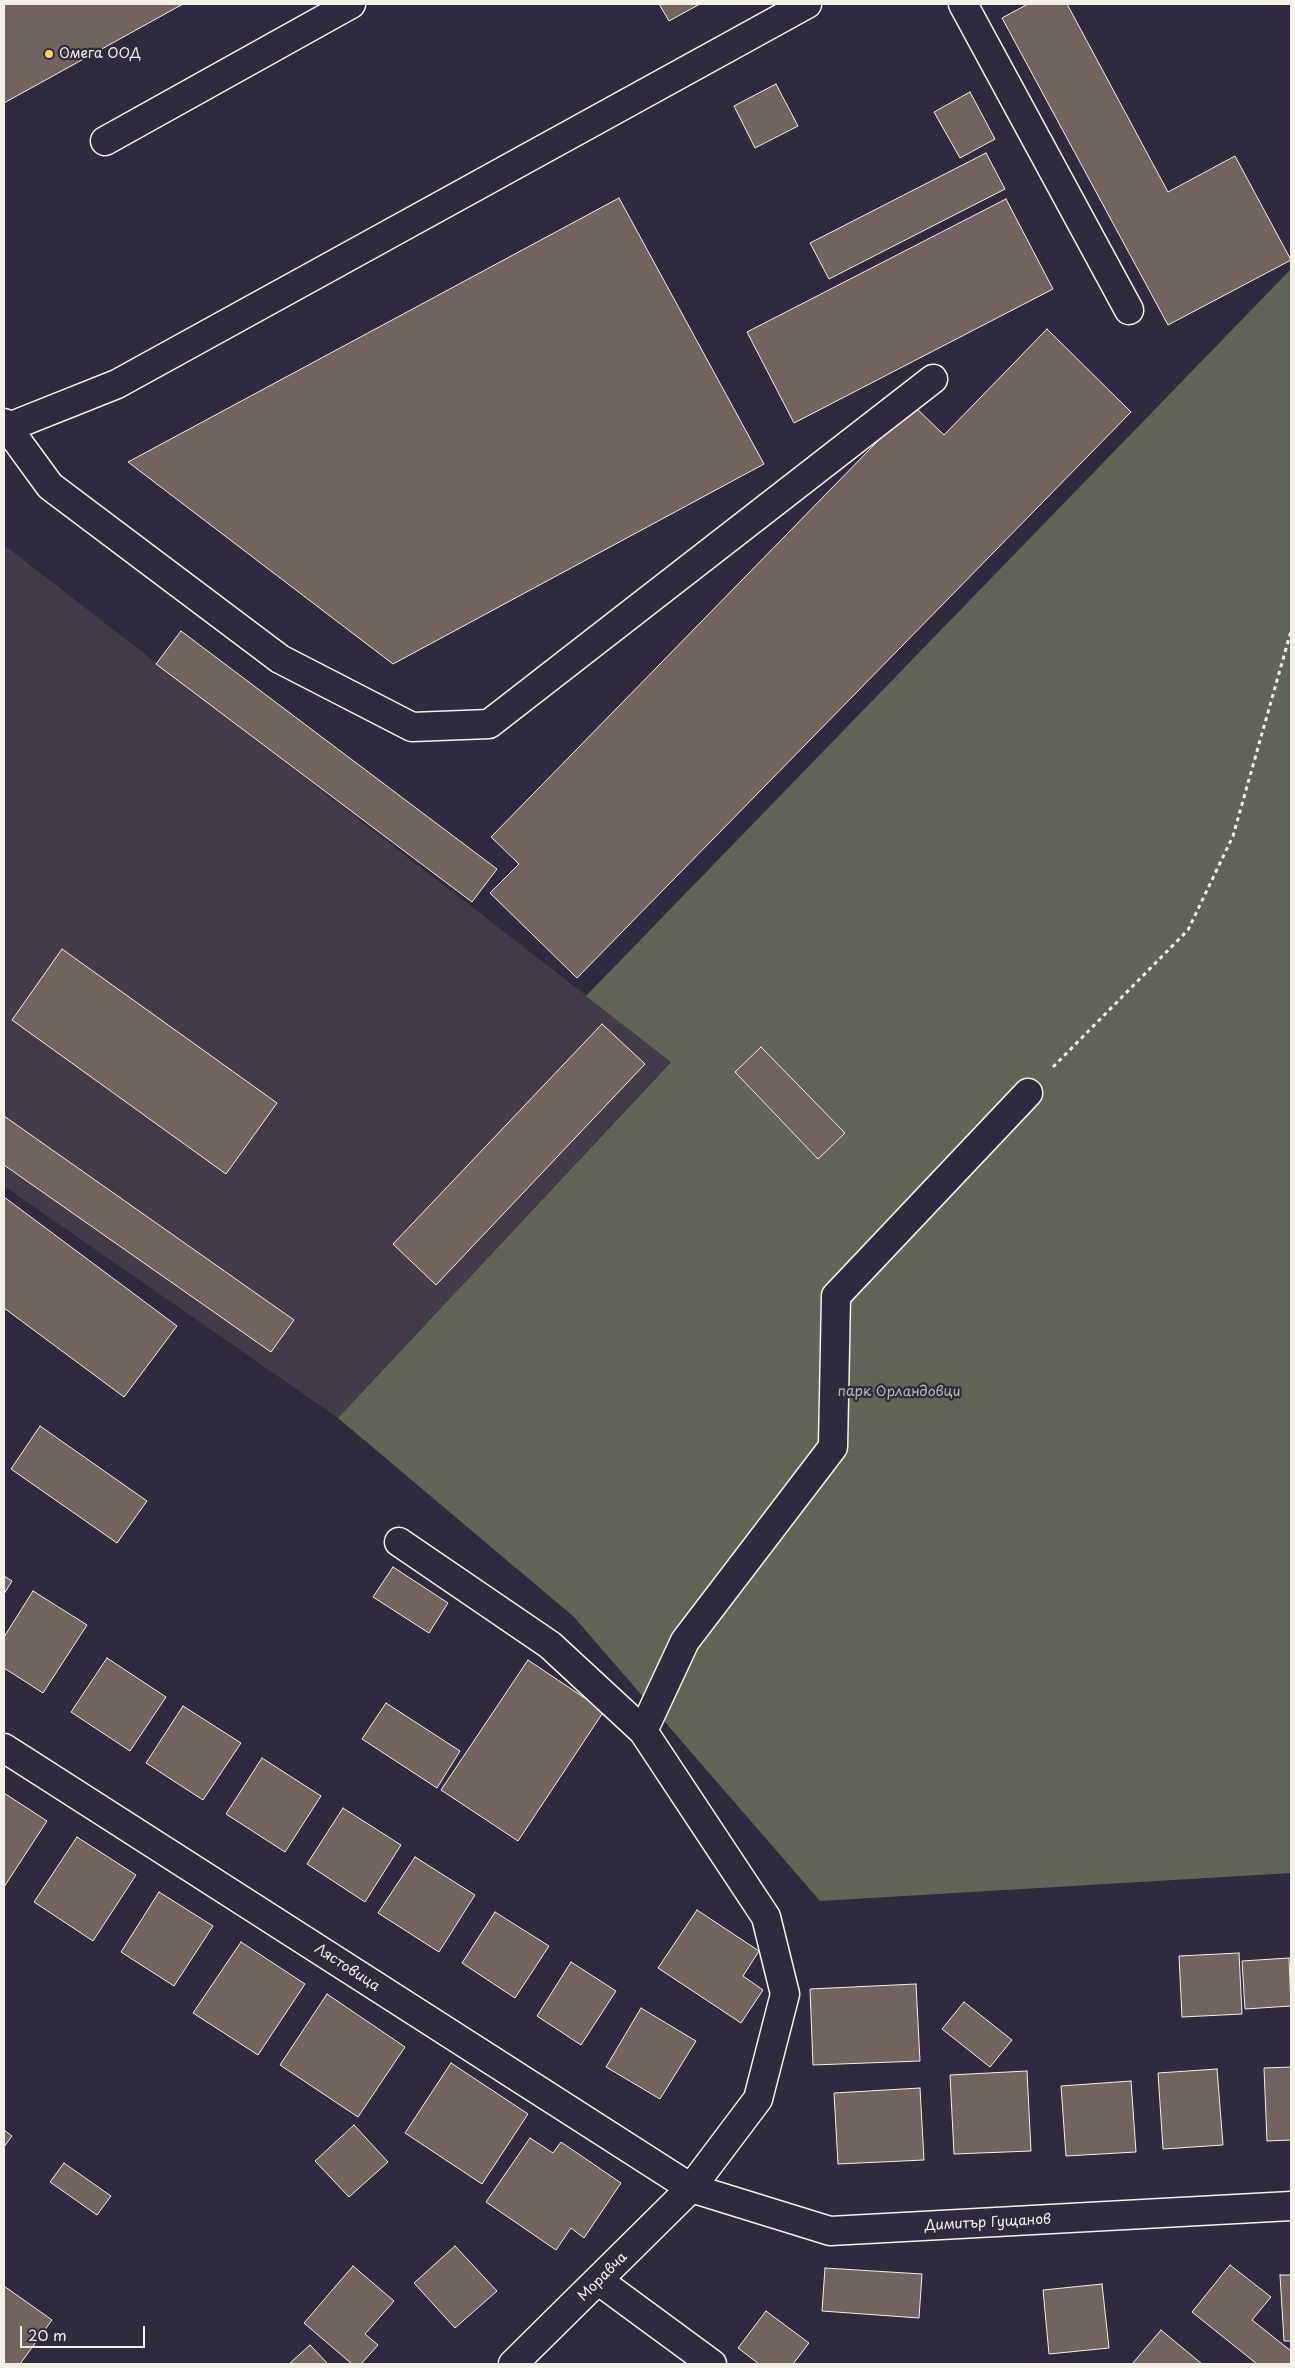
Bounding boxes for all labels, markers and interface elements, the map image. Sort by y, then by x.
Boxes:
place label: Омега ООД [59,46,141,62]
marker: Омега ООД [43,48,55,60]
park label: парк Орландовци [838,1384,960,1400]
street label: Лястовица [311,1941,383,1995]
street label: Димитър Гущанов [924,2211,1052,2235]
street label: Моравча [575,2249,631,2305]
scale bar [22,2316,148,2348]
text: 20 m [28,2323,67,2346]

